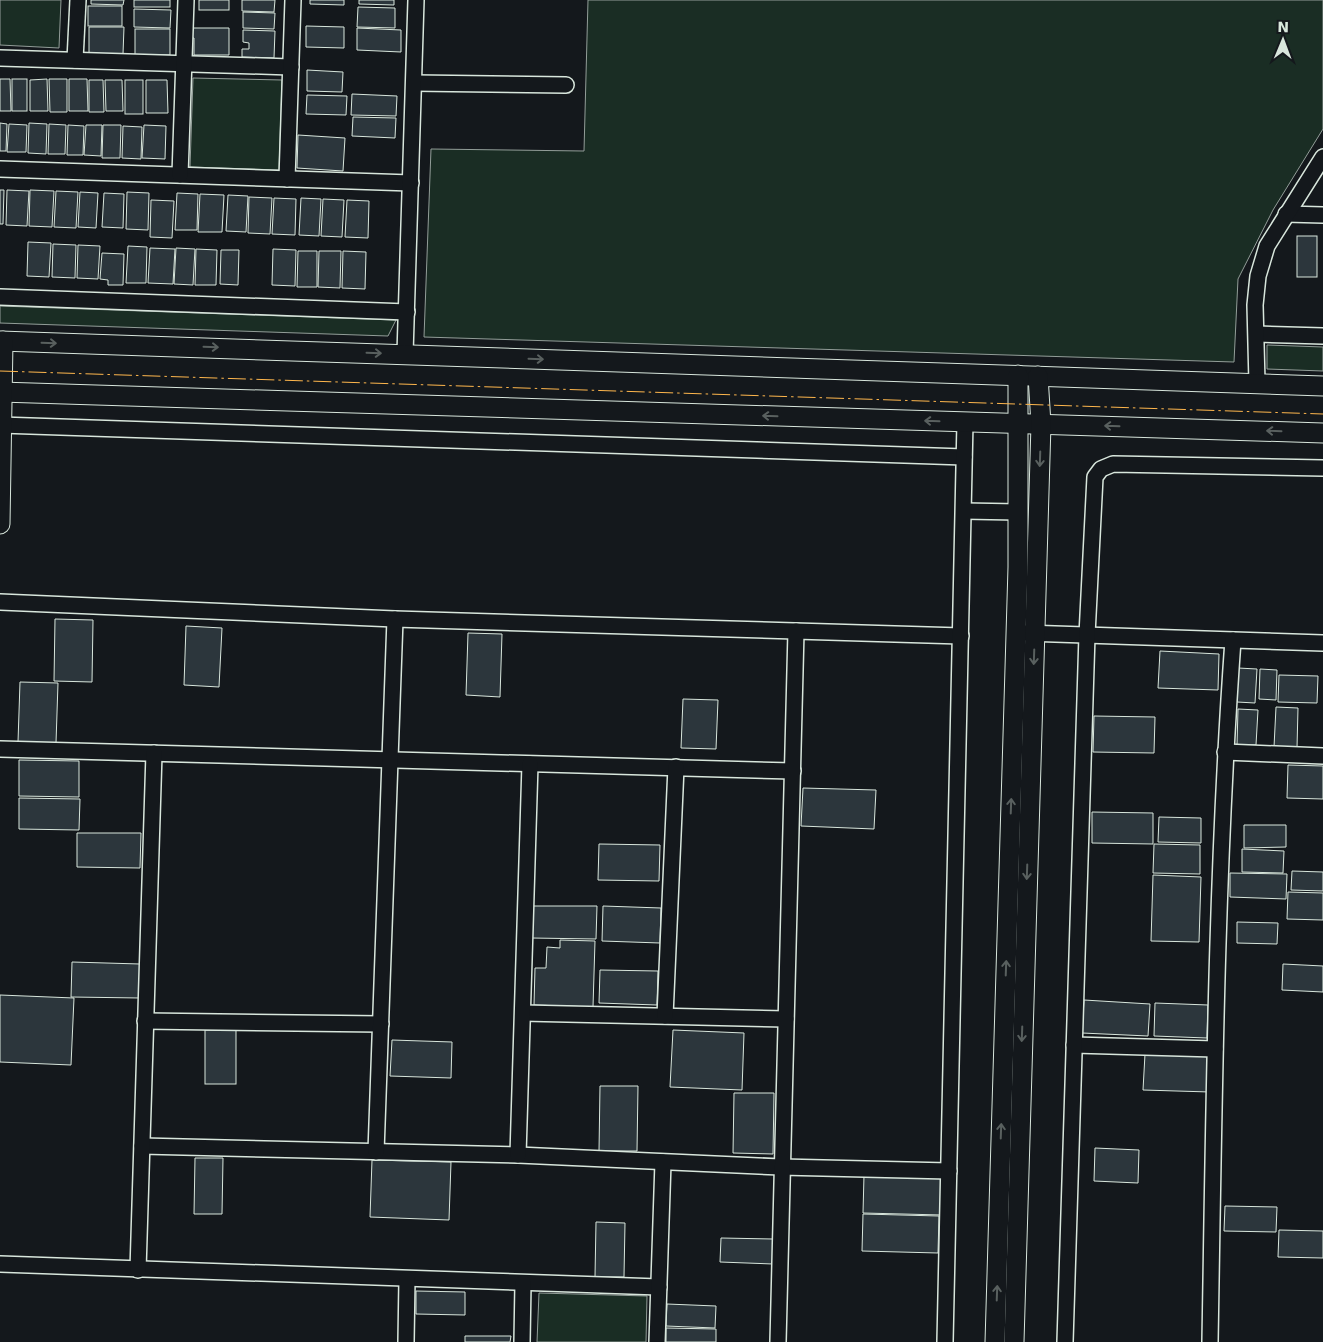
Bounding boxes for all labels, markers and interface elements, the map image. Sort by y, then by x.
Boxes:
north arrow [1258,15,1308,65]
text: N [1277,19,1289,35]
one-way arrow [40,338,56,347]
one-way arrow [203,343,219,352]
one-way arrow [365,348,381,358]
one-way arrow [528,354,544,363]
one-way arrow [762,411,778,421]
one-way arrow [924,416,940,425]
one-way arrow [1104,421,1120,431]
one-way arrow [1267,427,1283,436]
one-way arrow [1035,451,1045,467]
one-way arrow [1029,648,1038,664]
one-way arrow [1006,798,1016,814]
one-way arrow [1022,863,1032,879]
one-way arrow [1001,961,1011,977]
one-way arrow [1018,1026,1027,1042]
one-way arrow [997,1123,1006,1139]
one-way arrow [992,1286,1002,1302]

